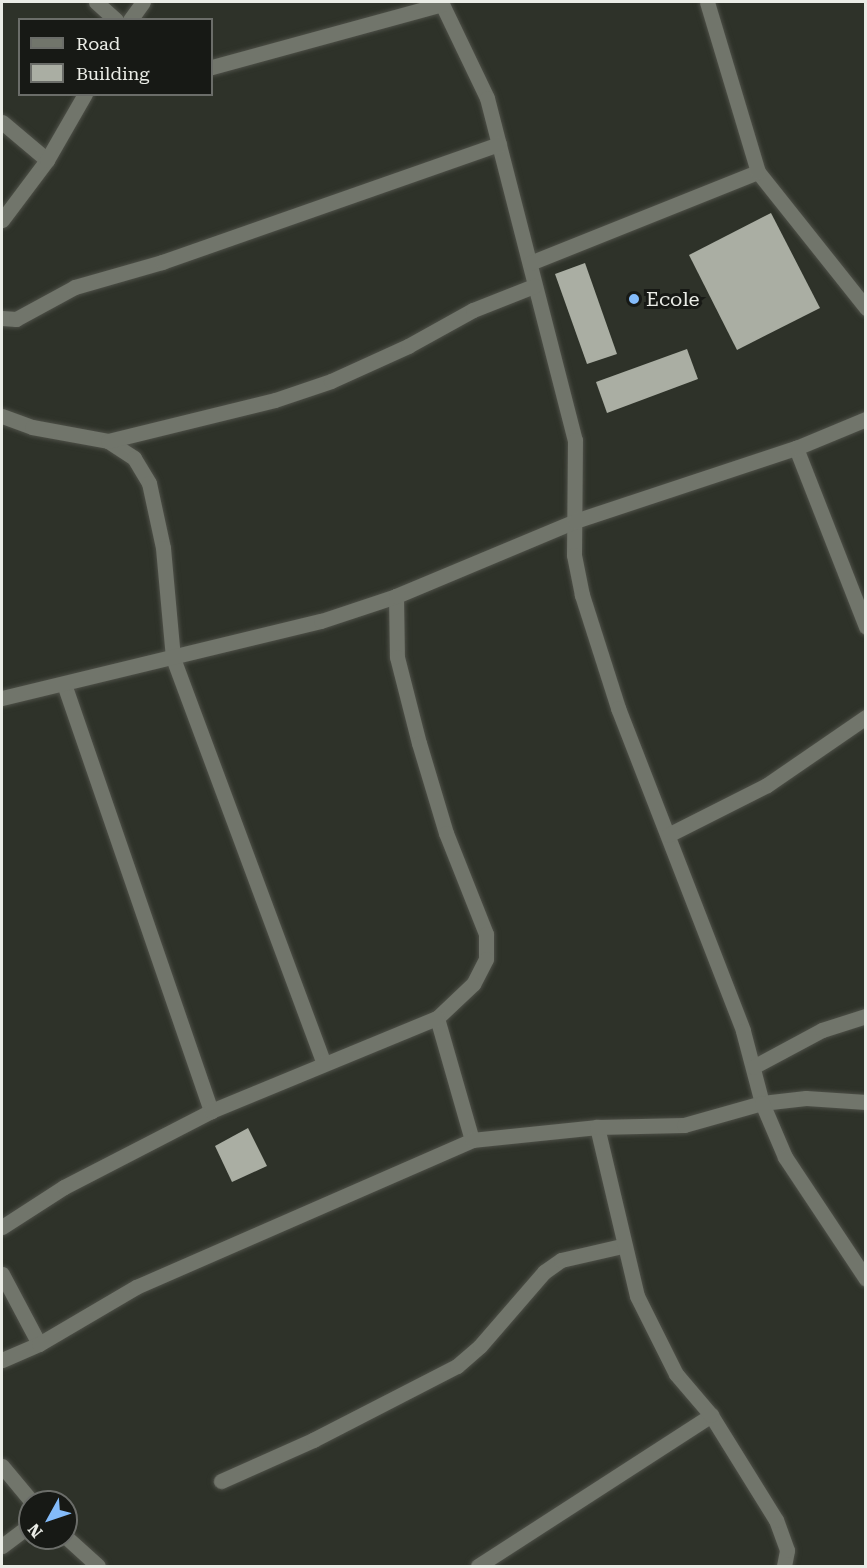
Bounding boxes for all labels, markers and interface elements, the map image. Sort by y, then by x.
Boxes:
legend [18,18,213,96]
text: Road [76,33,120,54]
text: Building [76,63,150,84]
place label: Ecole [646,287,700,311]
marker: Ecole [627,292,641,306]
north arrow [18,1490,78,1550]
text: N [24,1520,47,1541]

